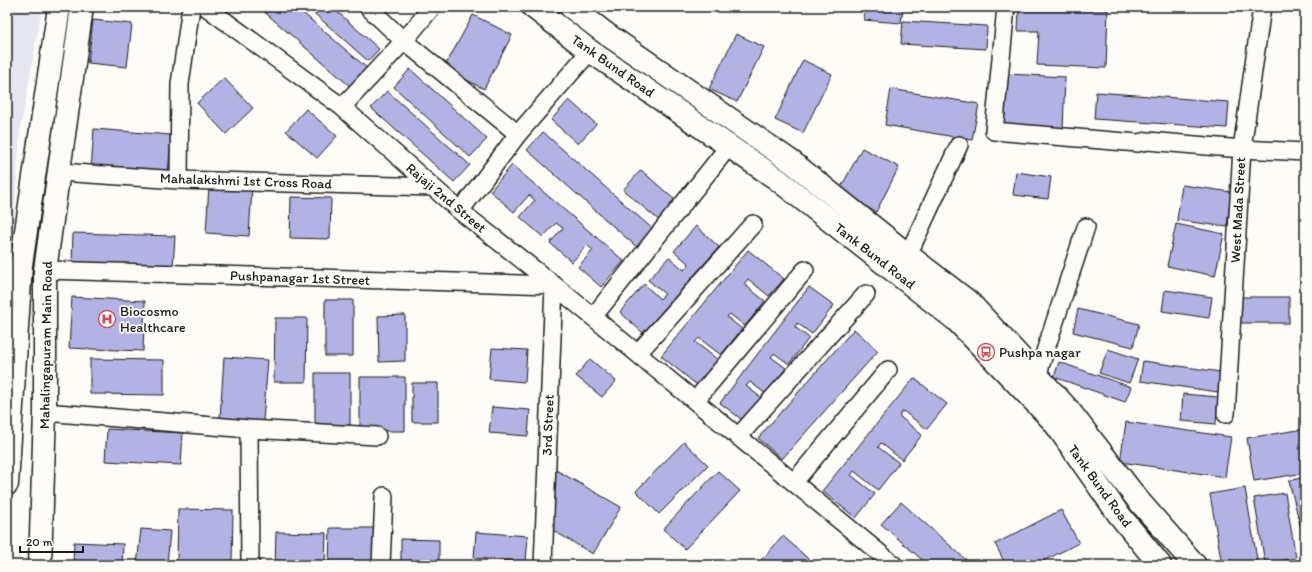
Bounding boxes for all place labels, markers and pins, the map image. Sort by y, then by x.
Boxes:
place label: Biocosmo Healthcare [120,303,186,336]
hospital icon: Biocosmo Healthcare [97,309,117,329]
bus stop icon: Pushpa nagar [976,342,996,362]
place label: Pushpa nagar [999,344,1081,361]

